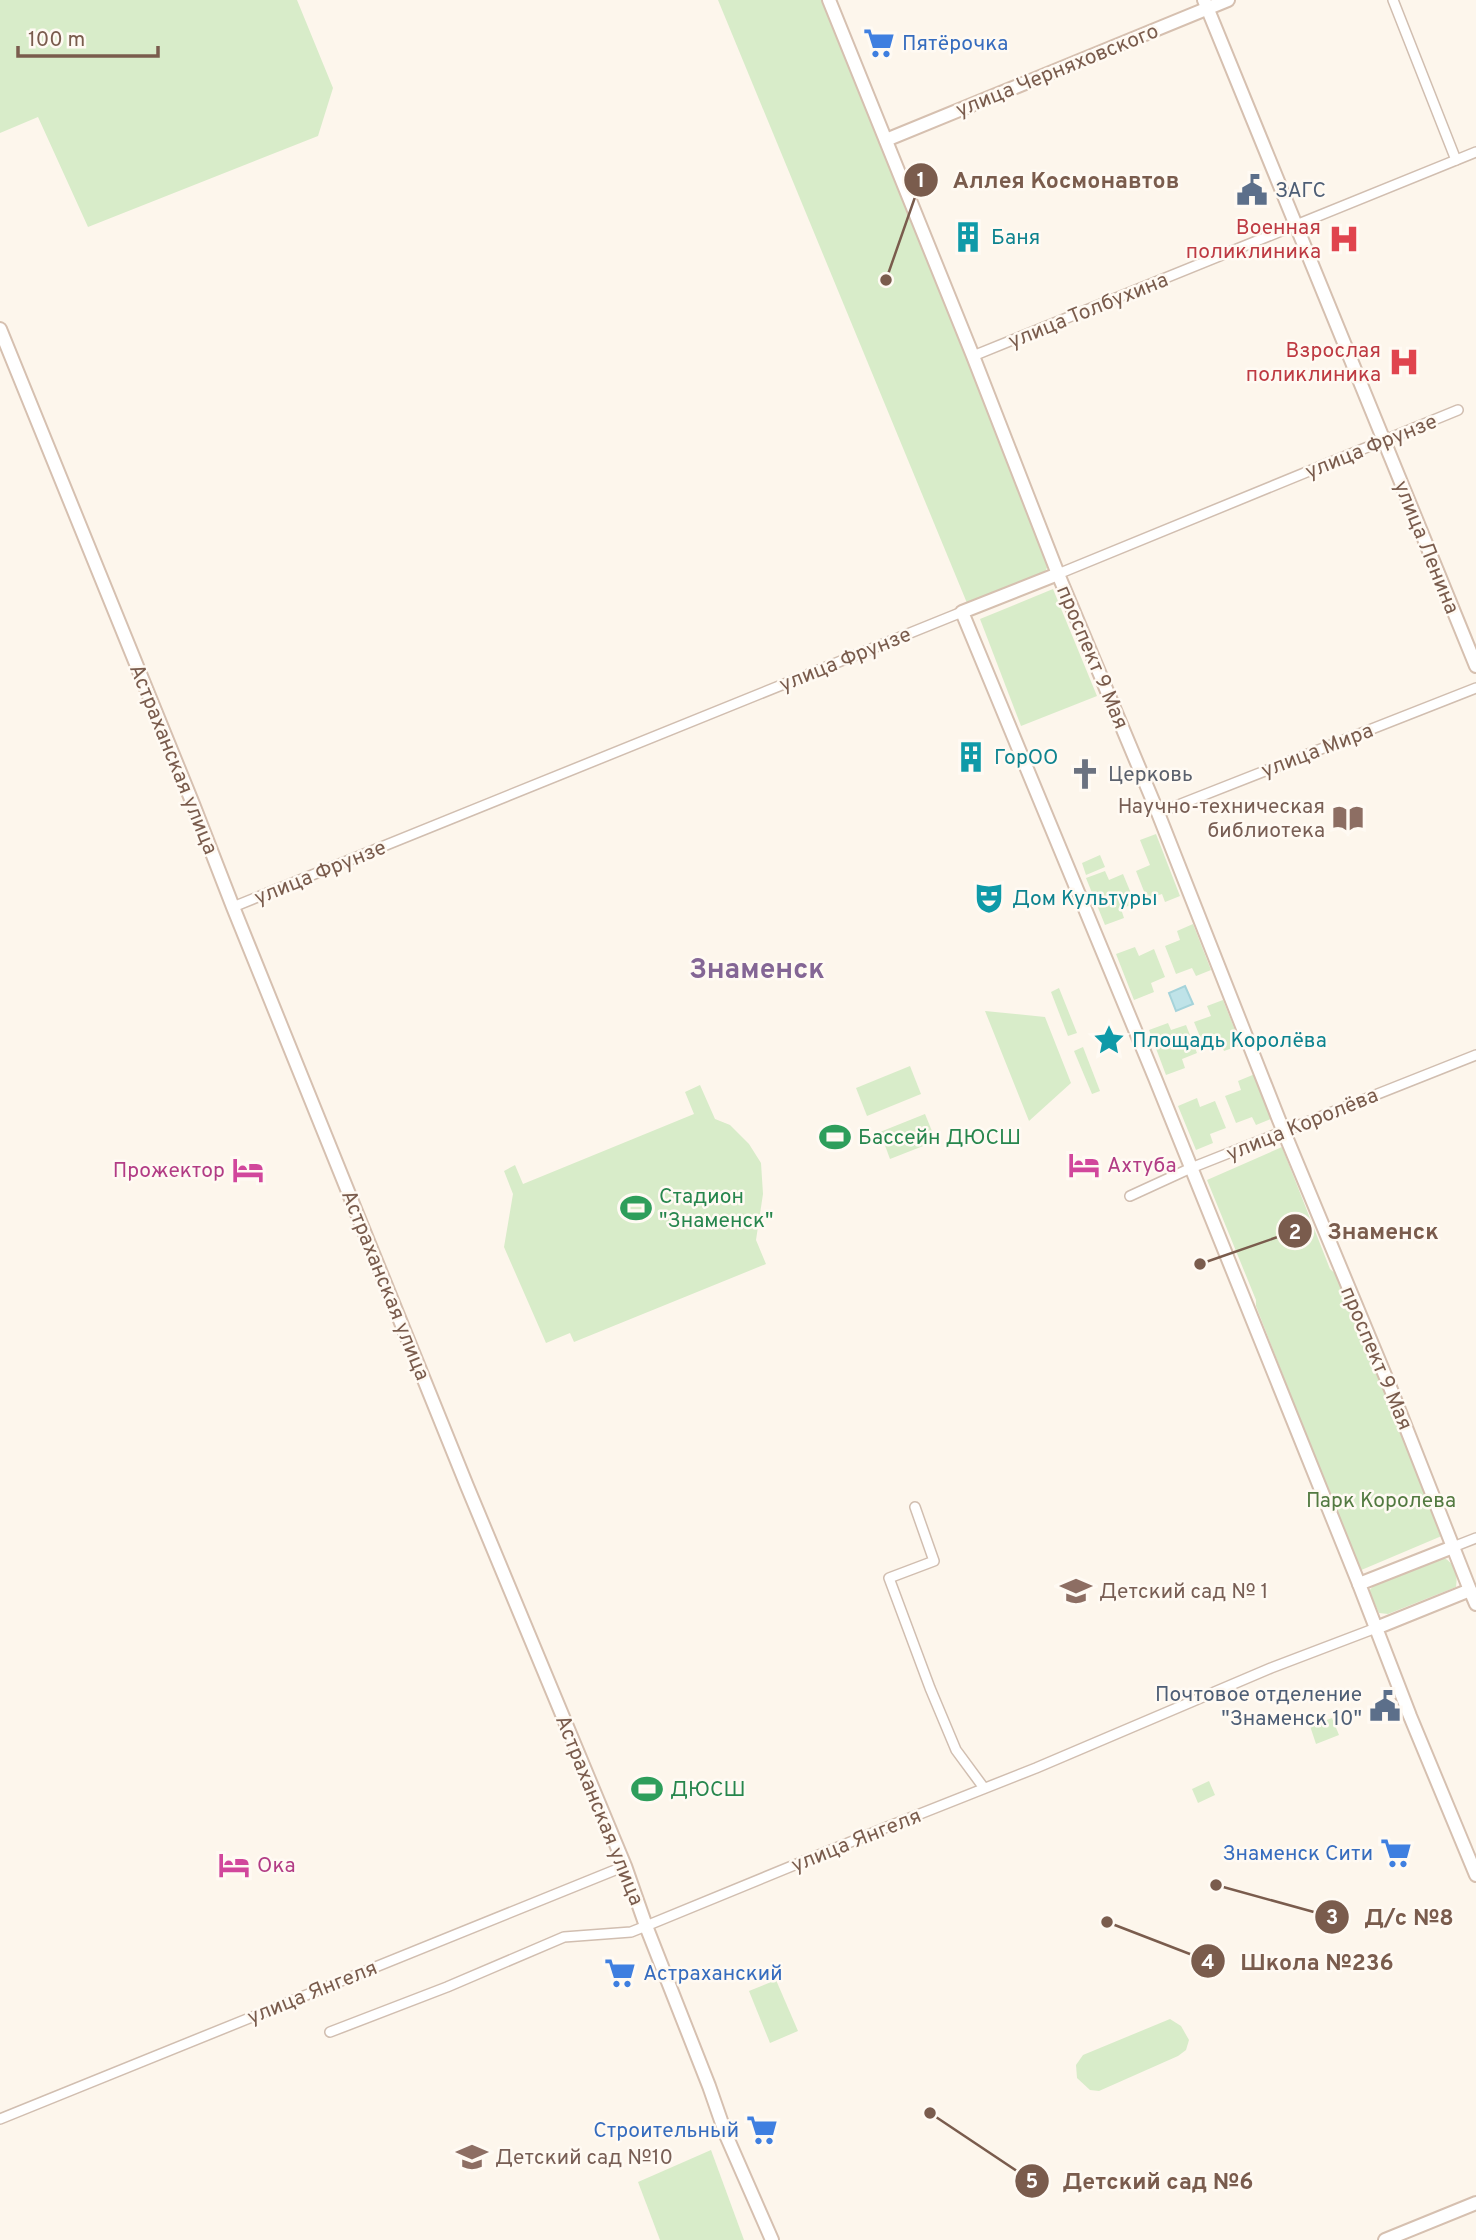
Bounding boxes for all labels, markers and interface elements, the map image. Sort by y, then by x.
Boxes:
scale bar [18,14,158,58]
street label: улица Черняховского [952,18,1163,124]
supermarket icon: Пятёрочка [862,26,896,60]
text: 100 m [28,27,85,54]
place label: Пятёрочка [902,31,1008,58]
callout: Аллея Космонавтов [904,158,1193,202]
text: 1 [917,168,925,195]
text: Аллея Космонавтов [953,168,1179,197]
public building icon: ЗАГС [1235,173,1269,207]
place label: ЗАГС [1275,178,1326,205]
place label: Военная поликлиника [1186,215,1321,266]
building icon: Баня [951,220,985,254]
hospital icon: Военная поликлиника [1327,222,1361,256]
place label: Баня [991,225,1040,252]
street label: улица Толбухина [1005,267,1172,356]
place label: Взрослая поликлиника [1246,338,1381,389]
hospital icon: Взрослая поликлиника [1387,345,1421,379]
street label: улица Фрунзе [1302,409,1441,486]
street label: улица Ленина [1387,477,1465,618]
street label: проспект 9 Мая [1049,582,1134,734]
street label: улица Фрунзе [776,622,915,699]
street label: Астраханская улица [122,660,223,859]
street label: улица Мира [1258,718,1377,785]
building icon: ГорОО [954,740,988,774]
place label: ГорОО [994,745,1058,772]
church icon: Церковь [1068,757,1102,791]
place label: Церковь [1108,762,1193,789]
place label: Научно-техническая библиотека [1118,794,1325,845]
library icon: Научно-техническая библиотека [1331,801,1365,835]
street label: улица Фрунзе [251,835,390,912]
theatre icon: Дом Культуры [972,881,1006,915]
place label: Дом Культуры [1012,886,1158,913]
district label: Знаменск [689,953,825,989]
place icon: Площадь Королёва [1092,1023,1126,1057]
place label: Площадь Королёва [1132,1028,1327,1055]
street label: улица Королёва [1223,1083,1383,1168]
sports icon: Бассейн ДЮСШ [818,1120,852,1154]
place label: Бассейн ДЮСШ [858,1125,1021,1152]
hotel icon: Ахтуба [1067,1148,1101,1182]
hotel icon: Прожектор [231,1153,265,1187]
place label: Ахтуба [1107,1153,1177,1180]
place label: Прожектор [113,1158,225,1185]
place label: Стадион "Знаменск" [659,1184,774,1235]
street label: Астраханская улица [334,1186,435,1385]
sports icon: Стадион "Знаменск" [619,1191,653,1225]
callout: Знаменск [1278,1209,1452,1253]
text: Знаменск [1327,1219,1439,1248]
text: 2 [1289,1220,1301,1247]
street label: проспект 9 Мая [1333,1283,1418,1435]
park label: Парк Королева [1306,1488,1456,1515]
school or university icon: Детский сад № 1 [1059,1574,1093,1608]
place label: Детский сад № 1 [1099,1579,1268,1606]
place label: Почтовое отделение "Знаменск 10" [1155,1682,1362,1733]
public building icon: Почтовое отделение "Знаменск 10" [1368,1689,1402,1723]
street label: Астраханская улица [548,1711,649,1910]
sports icon: ДЮСШ [630,1772,664,1806]
place label: ДЮСШ [670,1777,745,1804]
street label: улица Янгеля [788,1803,926,1880]
supermarket icon: Знаменск Сити [1379,1836,1413,1870]
place label: Знаменск Сити [1222,1841,1373,1868]
hotel icon: Ока [217,1848,251,1882]
place label: Ока [257,1853,295,1880]
callout: Д/с №8 [1315,1895,1468,1939]
text: 3 [1326,1905,1338,1932]
text: Д/с №8 [1364,1905,1454,1934]
callout: Школа №236 [1191,1939,1407,1983]
text: 4 [1201,1950,1215,1977]
text: Школа №236 [1240,1950,1394,1979]
street label: улица Янгеля [244,1955,382,2032]
supermarket icon: Астраханский [603,1956,637,1990]
place label: Астраханский [643,1961,783,1988]
supermarket icon: Строительный [745,2113,779,2147]
place label: Строительный [593,2118,739,2145]
school or university icon: Детский сад №10 [455,2140,489,2174]
place label: Детский сад №10 [495,2145,673,2172]
callout: Детский сад №6 [1014,2159,1268,2203]
text: 5 [1026,2169,1038,2196]
text: Детский сад №6 [1063,2169,1253,2198]

